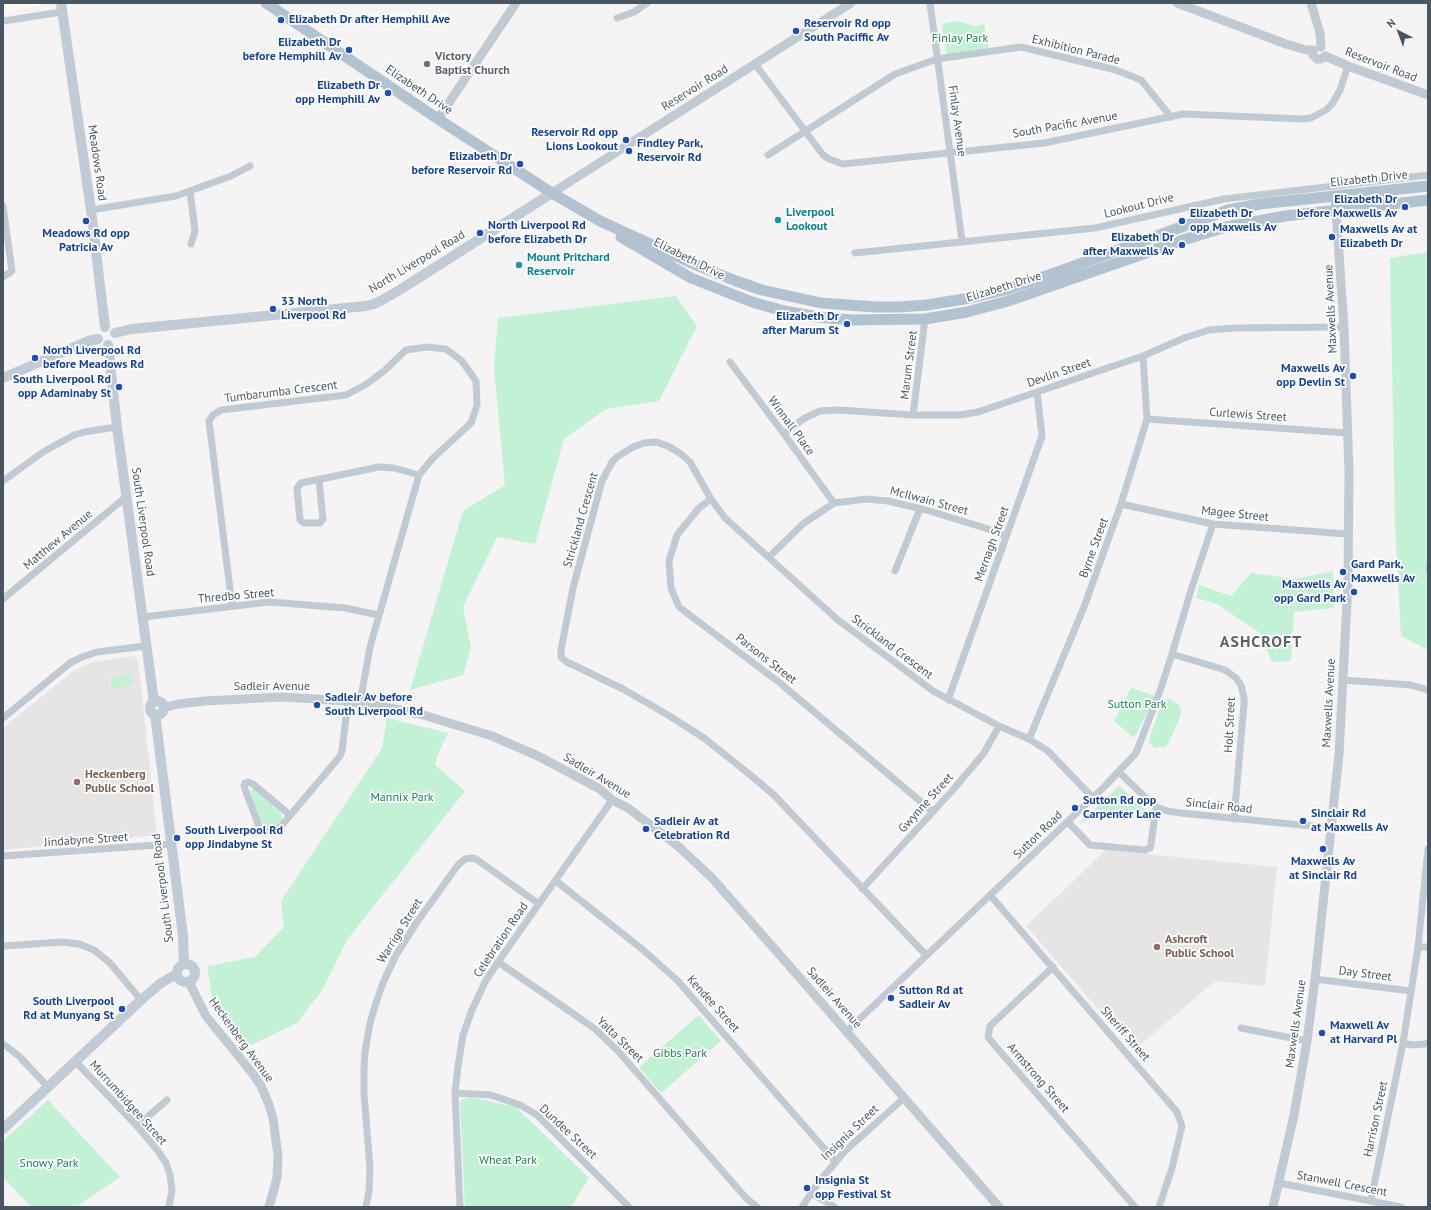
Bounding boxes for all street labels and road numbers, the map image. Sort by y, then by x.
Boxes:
street label: Exhibition Parade [1030,32,1122,68]
street label: Reservoir Road [1343,45,1419,85]
street label: Elizabeth Drive [383,62,455,118]
street label: Reservoir Road [659,62,731,114]
street label: Finlay Avenue [945,84,969,158]
street label: South Pacific Avenue [1011,109,1119,141]
street label: Meadows Road [85,124,109,202]
street label: Elizabeth Drive [1330,168,1408,190]
street label: Lookout Drive [1103,190,1175,222]
street label: North Liverpool Road [366,228,468,296]
street label: Elizabeth Drive [651,235,727,283]
street label: Maxwells Avenue [1321,264,1341,354]
street label: Elizabeth Drive [965,269,1043,305]
street label: Marum Street [898,330,920,400]
street label: Devlin Street [1025,355,1093,391]
street label: Tumbarumba Crescent [224,378,338,406]
street label: Winnall Place [765,394,817,458]
street label: Curlewis Street [1209,405,1287,425]
street label: South Liverpool Road [128,467,158,577]
street label: Strickland Crescent [561,471,601,569]
street label: McIlwain Street [888,484,970,518]
street label: Magee Street [1201,503,1269,525]
street label: Mernagh Street [972,504,1012,584]
street label: Matthew Avenue [21,507,95,573]
street label: Byrne Street [1076,516,1112,580]
street label: Thredbo Street [197,585,275,607]
street label: Strickland Crescent [848,612,936,682]
street label: Parsons Street [733,631,799,687]
street label: Maxwells Avenue [1319,658,1339,748]
street label: Sadleir Avenue [234,680,310,694]
street label: Holt Street [1221,697,1239,753]
street label: Sadleir Avenue [561,750,633,802]
street label: Gwynne Street [896,770,956,836]
street label: Sinclair Road [1185,795,1253,817]
street label: Sutton Road [1011,808,1065,862]
street label: Jindabyne Street [44,830,128,850]
street label: South Liverpool Road [149,833,177,943]
street label: Warrigo Street [374,896,426,966]
street label: Celebration Road [471,900,531,980]
street label: Sadleir Avenue [804,964,864,1032]
street label: Day Street [1338,964,1392,984]
street label: Kendee Street [684,973,742,1035]
street label: Maxwells Avenue [1283,979,1309,1069]
street label: Heckenberg Avenue [205,995,277,1085]
street label: Sheriff Street [1097,1004,1153,1064]
street label: Yalta Street [594,1014,646,1066]
street label: Armstrong Street [1004,1040,1072,1116]
street label: Murrumbidgee Street [86,1058,170,1148]
street label: Harrison Street [1361,1080,1391,1158]
street label: Dundee Street [536,1102,600,1162]
street label: Insignia Street [818,1102,882,1164]
street label: Stanwell Crescent [1296,1168,1388,1200]

